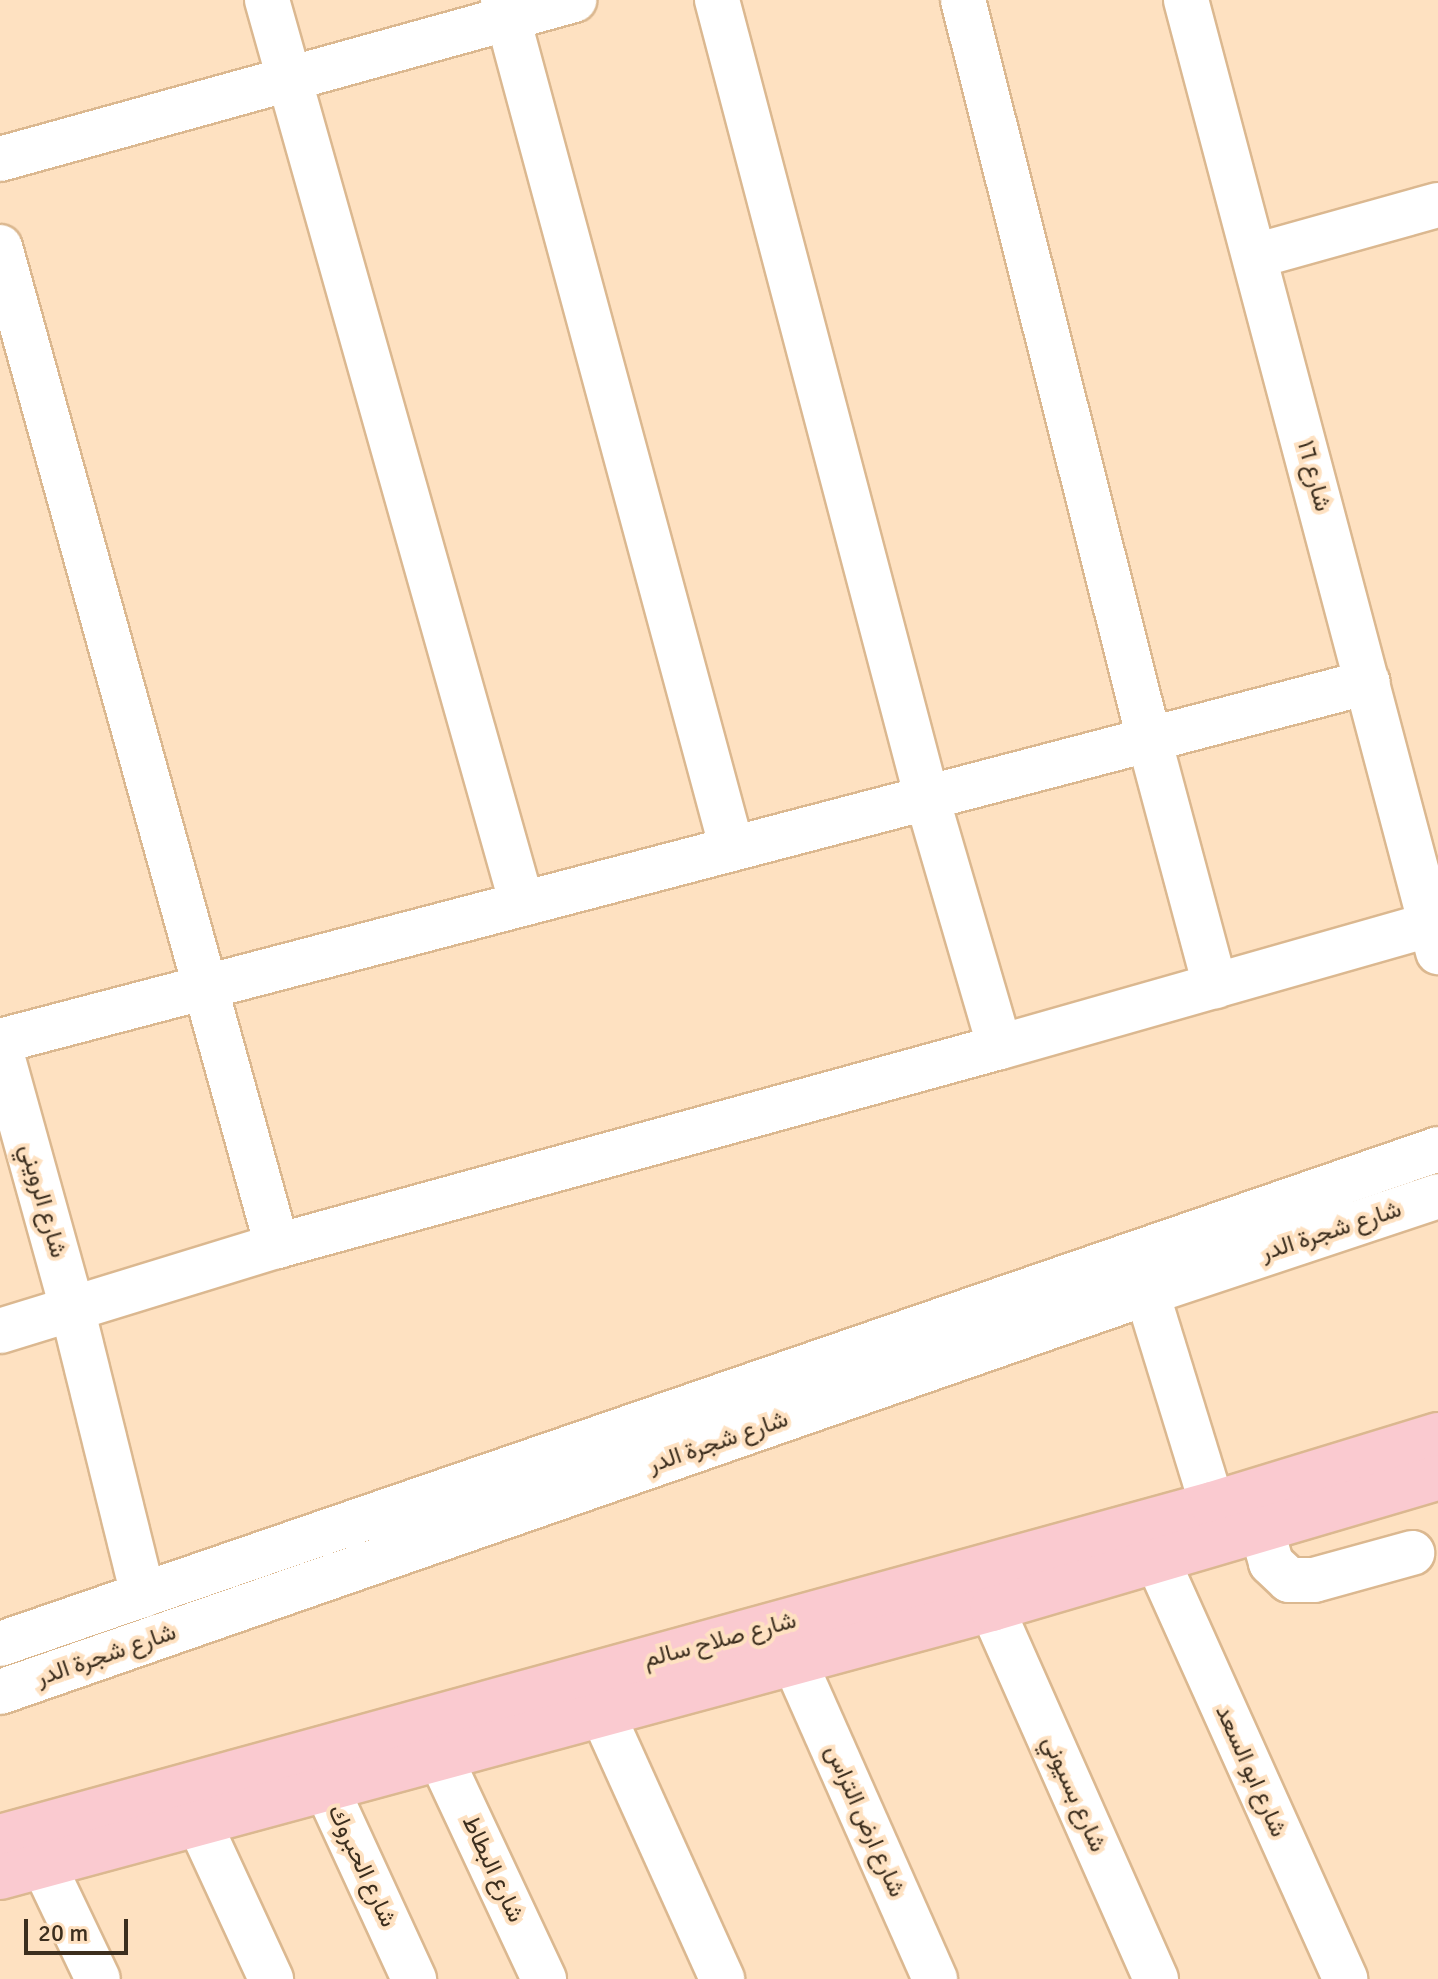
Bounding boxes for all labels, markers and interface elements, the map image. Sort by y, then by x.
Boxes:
street label: شارع ١٦ [1291,437,1337,515]
street label: شارع الرويني [13,1141,73,1261]
street label: شارع شجرة الدر [1257,1195,1405,1267]
street label: شارع شجرة الدر [644,1405,792,1479]
street label: شارع صلاح سالم [641,1606,799,1674]
street label: شارع شجرة الدر [32,1618,180,1692]
street label: شارع ابو السعد [1209,1701,1293,1841]
street label: شارع بسيوني [1036,1732,1112,1856]
street label: شارع ارض التراس [819,1741,911,1901]
street label: شارع الحبروك [321,1800,403,1932]
street label: شارع البطاط [456,1811,530,1927]
scale bar [28,1903,132,1953]
text: 20 m [38,1918,88,1948]

